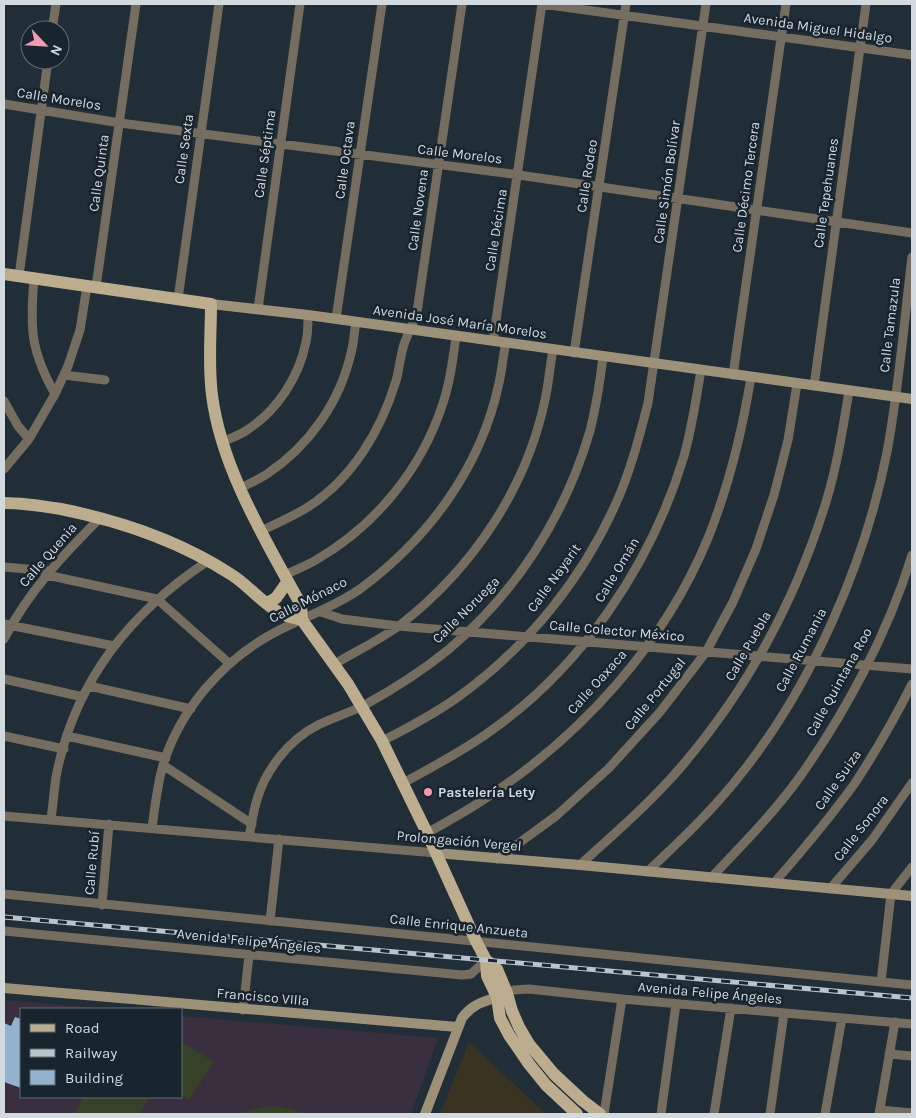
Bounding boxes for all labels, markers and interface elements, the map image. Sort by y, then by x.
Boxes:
street label: Avenida Miguel Hidalgo [743,9,893,47]
north arrow [20,20,70,70]
text: N [47,42,66,58]
street label: Calle Morelos [16,84,102,114]
street label: Calle Séptima [250,109,280,199]
street label: Calle Sexta [171,113,197,185]
street label: Calle Simón Bolívar [650,118,684,245]
street label: Calle Octava [331,120,359,200]
street label: Calle Décimo Tercera [728,120,764,254]
street label: Calle Quinta [85,133,113,213]
street label: Calle Tepehuanes [810,137,842,249]
street label: Calle Rodeo [573,138,601,214]
street label: Calle Morelos [417,140,503,168]
street label: Calle Novena [404,168,432,252]
street label: Calle Décima [481,188,511,272]
street label: Calle Tamazula [876,276,904,374]
street label: Avenida José María Morelos [372,301,548,343]
street label: Calle Quenia [15,519,81,591]
street label: Calle Omán [591,534,643,606]
street label: Calle Nayarit [523,540,585,616]
street label: Calle Mónaco [266,573,350,627]
street label: Calle Noruega [429,573,503,647]
street label: Calle Rumania [772,605,830,695]
street label: Calle Puebla [721,608,775,684]
street label: Calle Colector México [549,617,685,645]
street label: Calle Quintana Roo [802,625,876,739]
street label: Calle Oaxaca [564,646,630,718]
street label: Calle Portugal [621,654,689,734]
street label: Calle Suiza [811,746,865,814]
place label: Pastelería Lety [438,784,535,801]
marker: Pastelería Lety [422,786,434,798]
street label: Calle Sonora [830,791,892,865]
street label: Prolongación Vergel [396,827,522,855]
street label: Calle Rubí [81,829,103,896]
street label: Calle Enrique Anzueta [389,910,529,942]
street label: Avenida Felipe Ángeles [176,924,322,957]
street label: Avenida Felipe Ángeles [637,977,783,1008]
street label: Francisco VIlla [216,984,310,1010]
legend [20,1008,182,1098]
text: Road [65,1019,100,1037]
text: Railway [65,1044,117,1062]
text: Building [65,1069,123,1087]

